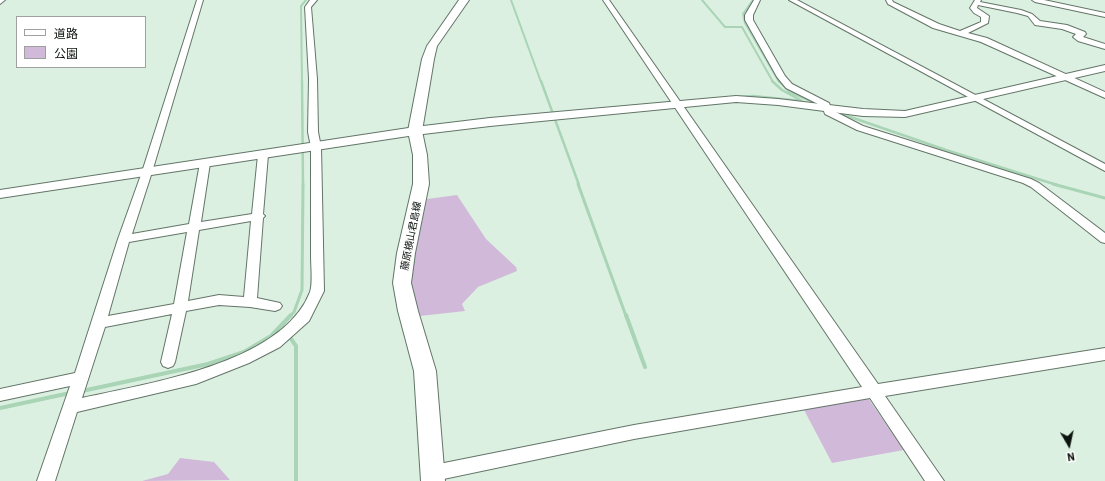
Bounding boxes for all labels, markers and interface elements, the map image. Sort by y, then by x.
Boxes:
legend [16,16,146,68]
text: 道路 [54,26,78,40]
text: 公園 [54,46,78,60]
street label: 藤原横山君島線 [398,200,424,272]
north arrow [1049,425,1089,465]
text: N [1066,450,1076,464]

